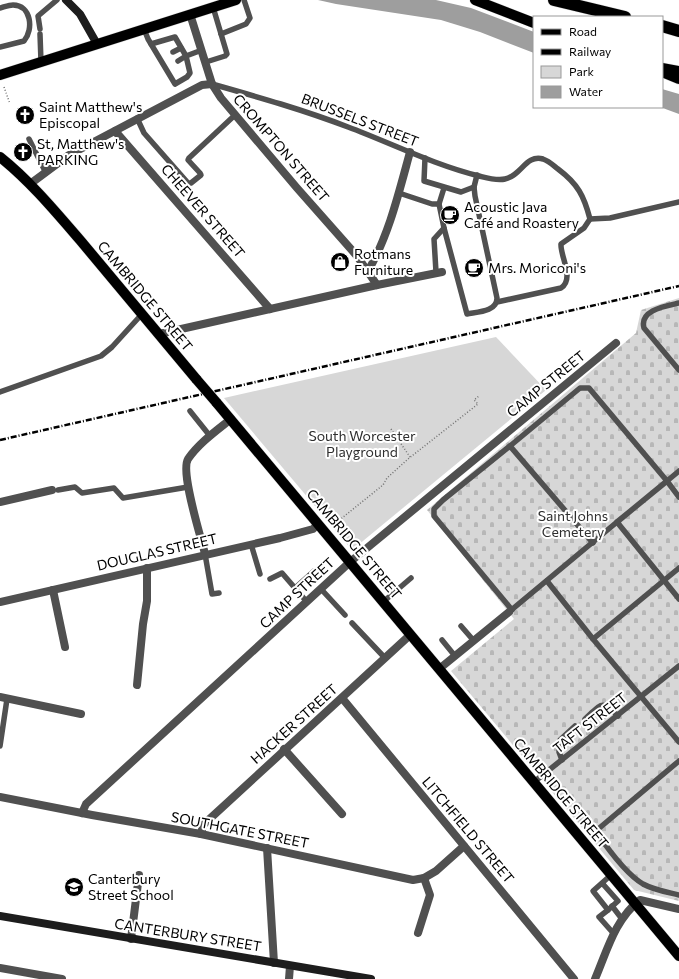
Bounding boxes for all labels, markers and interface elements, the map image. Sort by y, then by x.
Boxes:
legend [533,16,663,108]
text: Road [569,24,597,38]
text: Railway [569,44,611,58]
text: Park [569,64,595,78]
text: Water [569,84,603,98]
street label: BRUSSELS STREET [299,89,421,150]
street label: CROMPTON STREET [230,90,333,205]
place label: Saint Matthew's Episcopal [39,98,142,131]
church icon: Saint Matthew's Episcopal [14,104,36,126]
place label: St, Matthew's PARKING [37,135,124,168]
church icon: St, Matthew's PARKING [12,141,34,163]
street label: CHEEVER STREET [158,160,249,261]
place label: Acoustic Java Café and Roastery [464,198,579,231]
cafe icon: Acoustic Java Café and Roastery [439,204,461,226]
street label: CAMBRIDGE STREET [94,237,196,354]
place label: Rotmans Furniture [354,245,413,278]
shop icon: Rotmans Furniture [329,251,351,273]
cafe icon: Mrs. Moriconi's [463,257,485,279]
place label: Mrs. Moriconi's [488,259,586,276]
street label: CAMP STREET [503,347,588,420]
park label: South Worcester Playground [308,427,416,460]
street label: CAMBRIDGE STREET [303,485,405,602]
park label: Saint Johns Cemetery [538,507,608,540]
street label: DOUGLAS STREET [95,529,219,574]
street label: CAMP STREET [256,554,338,632]
street label: HACKER STREET [247,680,341,767]
street label: TAFT STREET [549,688,630,757]
street label: CAMBRIDGE STREET [510,734,612,851]
street label: LITCHFIELD STREET [419,773,518,886]
street label: SOUTHGATE STREET [170,808,310,851]
place label: Canterbury Street School [88,870,174,903]
school or university icon: Canterbury Street School [63,876,85,898]
street label: CANTERBURY STREET [113,914,263,955]

